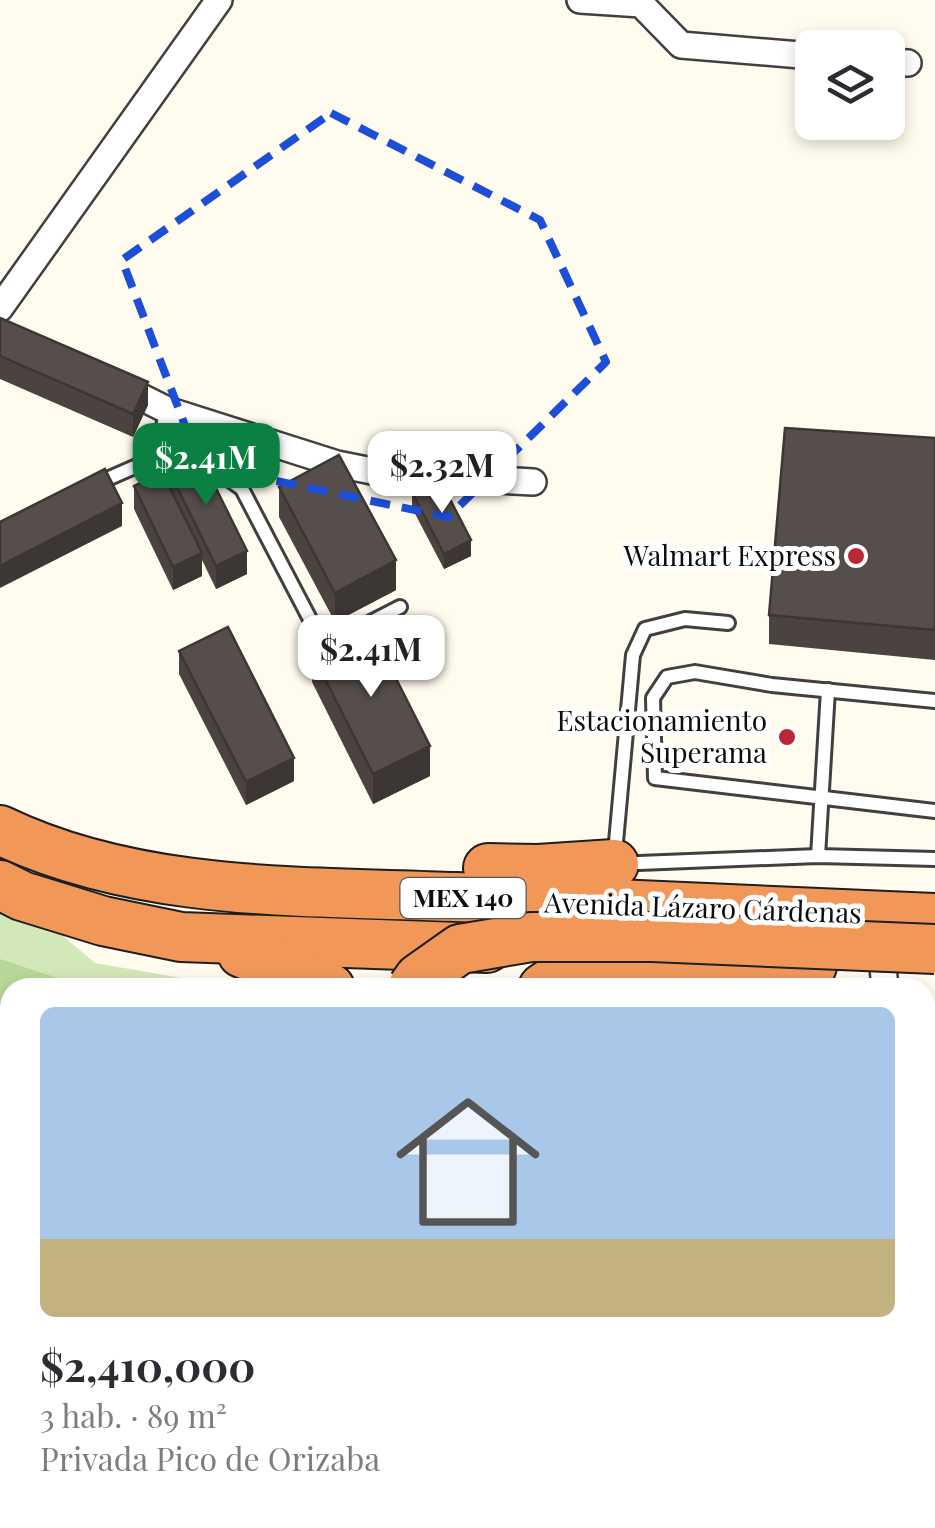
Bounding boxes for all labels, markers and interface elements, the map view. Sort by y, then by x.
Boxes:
map controls [795,30,905,140]
button: layers [795,30,905,140]
pin: $2.41M [125,423,287,508]
pin: $2.32M [361,431,523,516]
text: $2.41M [155,434,257,477]
text: $2.32M [390,442,494,485]
place label: Walmart Express [622,536,836,573]
marker: Walmart Express [845,545,867,567]
pin: $2.41M [290,615,452,700]
text: $2.41M [320,626,422,669]
place label: Estacionamiento Superama [557,701,767,770]
marker: Estacionamiento Superama [776,726,798,748]
road number: MEX 140 [400,878,526,918]
street label: Avenida Lázaro Cárdenas [543,882,862,931]
icon: home [378,1072,558,1252]
text: $2,410,000 [40,1337,255,1393]
text: 3 hab. · 89 m² [40,1393,227,1436]
text: Privada Pico de Orizaba [40,1436,380,1479]

